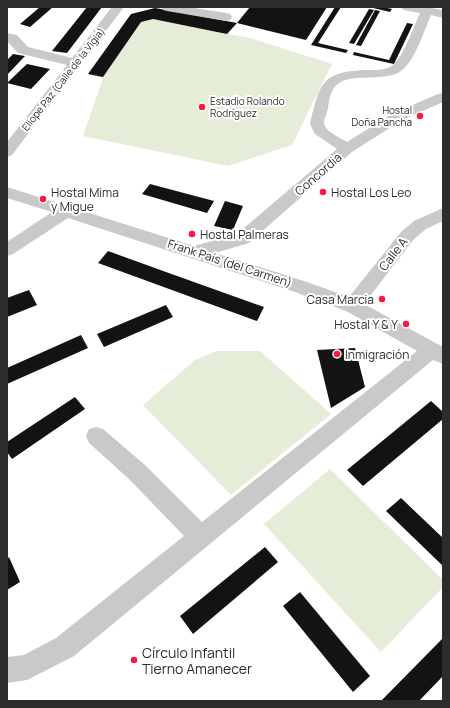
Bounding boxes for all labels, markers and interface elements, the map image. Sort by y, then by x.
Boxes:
street label: Eliope Paz (Calle de la Vigía) [18,24,108,134]
place label: Estadio Rolando Rodríguez [210,94,285,120]
marker: Estadio Rolando Rodríguez [197,102,207,112]
place label: Hostal Doña Pancha [352,103,412,129]
marker: Hostal Doña Pancha [415,111,425,121]
street label: Concordia [291,149,345,199]
place label: Hostal Mima y Migue [51,184,119,215]
place label: Hostal Los Leo [331,184,411,201]
marker: Hostal Los Leo [318,187,328,197]
marker: Hostal Mima y Migue [38,194,48,204]
place label: Hostal Palmeras [200,226,289,243]
marker: Hostal Palmeras [187,229,197,239]
street label: Calle A [375,234,412,274]
street label: Frank País (del Carmen) [166,235,294,291]
place label: Casa Marcia [306,291,374,308]
marker: Casa Marcia [377,294,387,304]
place label: Hostal Y & Y [334,316,398,333]
marker: Hostal Y & Y [401,319,411,329]
place label: Inmigración [345,346,409,363]
marker: Inmigración [332,349,342,359]
place label: Círculo Infantil Tierno Amanecer [142,643,252,678]
marker: Círculo Infantil Tierno Amanecer [129,655,139,665]

